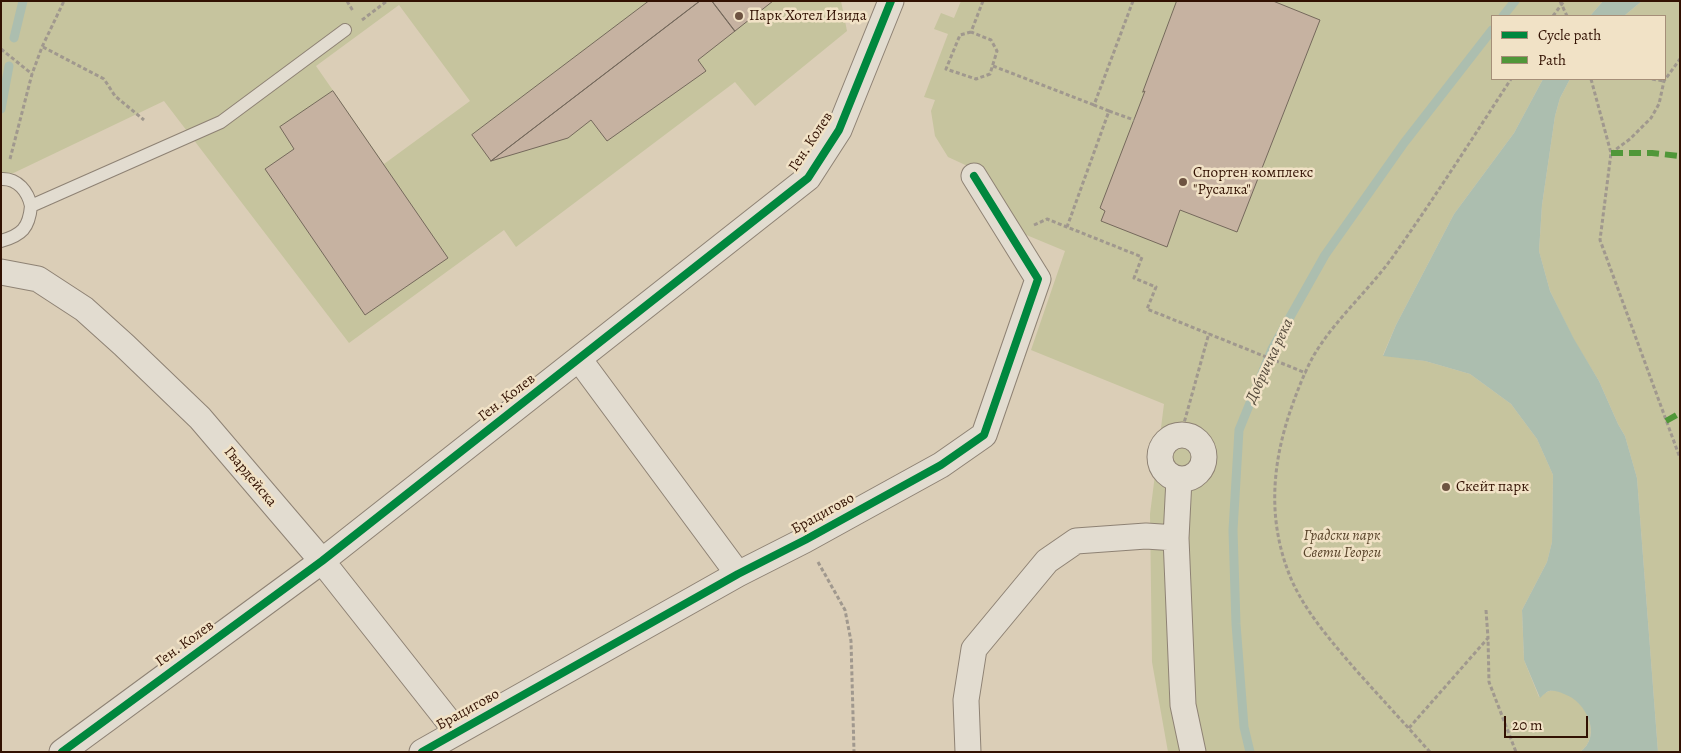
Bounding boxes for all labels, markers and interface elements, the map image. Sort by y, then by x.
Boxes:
place label: Парк Хотел Изида [749,7,867,25]
marker: Парк Хотел Изида [733,10,745,22]
legend [1491,15,1666,80]
text: Cycle path [1538,25,1601,45]
text: Path [1538,50,1566,70]
street label: Ген. Колев [785,109,837,175]
place label: Спортен комплекс "Русалка" [1193,164,1313,199]
marker: Спортен комплекс "Русалка" [1177,176,1189,188]
water label: Добричка река [1242,316,1298,406]
street label: Ген. Колев [475,370,539,426]
street label: Гвардейска [220,443,280,511]
place label: Скейт парк [1456,478,1529,496]
marker: Скейт парк [1440,481,1452,493]
street label: Брацигово [788,489,858,539]
park label: Градски парк Свети Георги [1303,527,1381,562]
street label: Ген. Колев [152,617,218,671]
street label: Брацигово [433,685,503,735]
scale bar [1506,706,1590,738]
text: 20 m [1512,715,1543,735]

